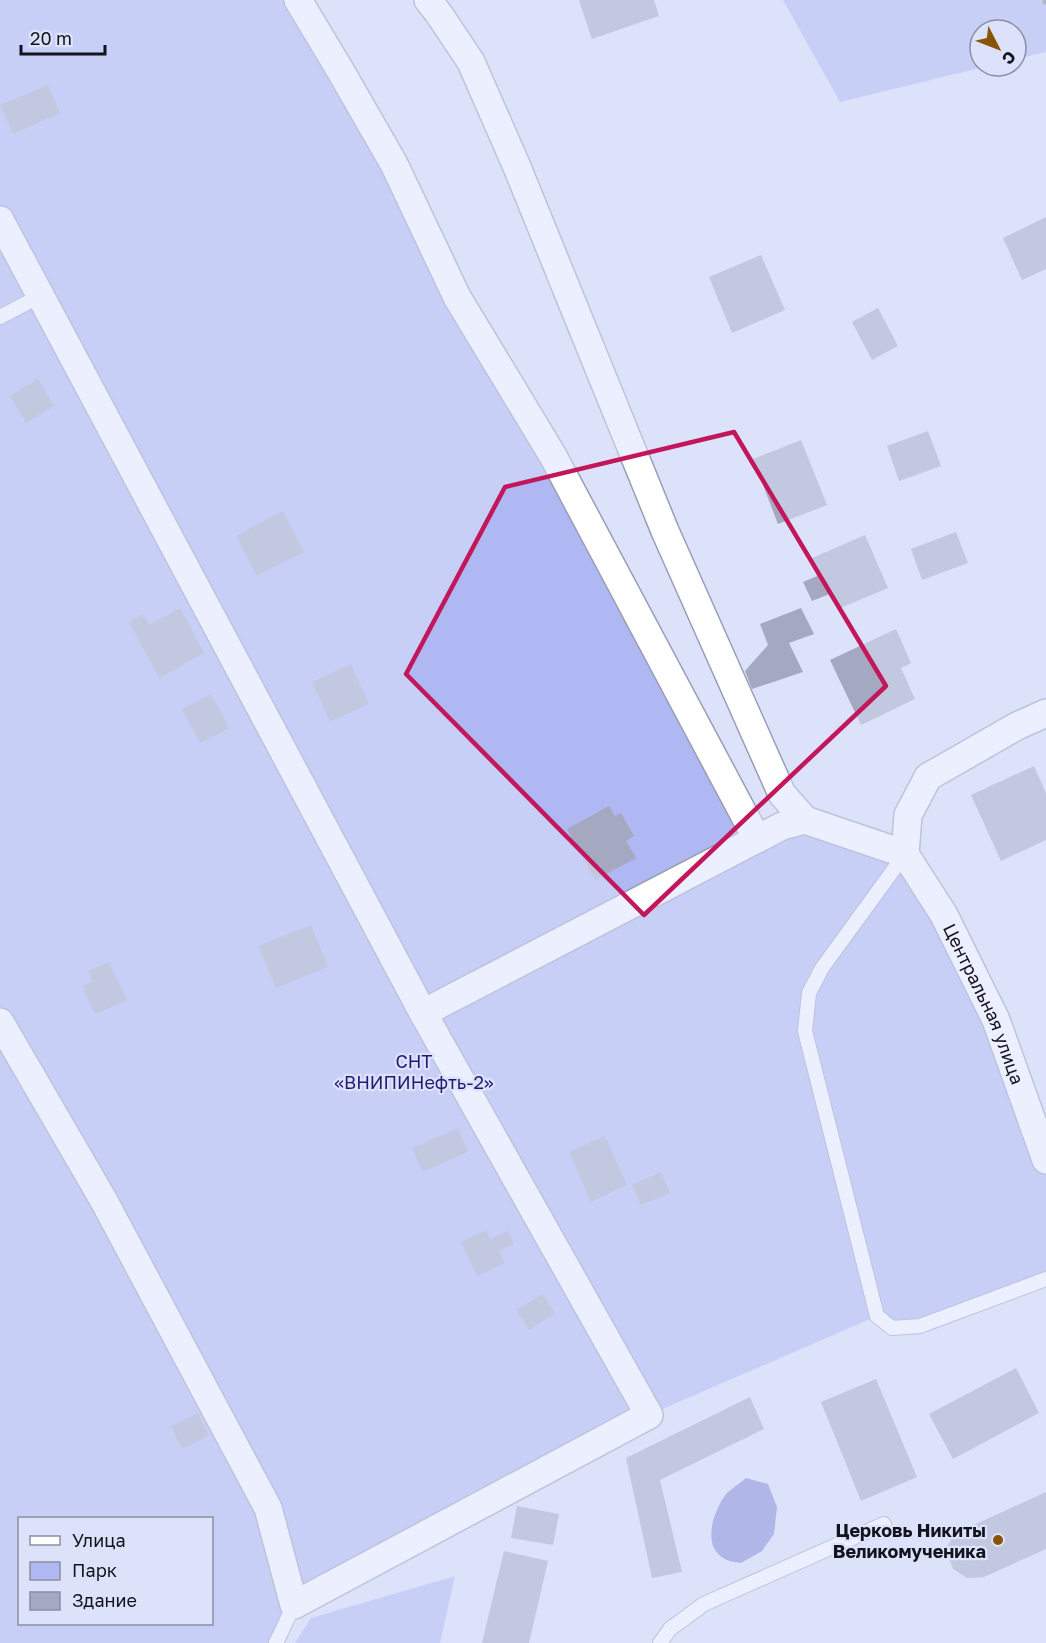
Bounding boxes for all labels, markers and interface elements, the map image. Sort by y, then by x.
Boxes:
scale bar [21,18,105,56]
north arrow [968,18,1028,78]
text: 20 m [30,27,72,49]
text: С [998,47,1020,69]
street label: Центральная улица [939,920,1029,1087]
park label: СНТ «ВНИПИНефть-2» [334,1050,494,1093]
legend [18,1517,213,1625]
place label: Церковь Никиты Великомученика [833,1519,986,1562]
text: Улица [72,1529,126,1551]
marker: Церковь Никиты Великомученика [991,1533,1005,1547]
text: Парк [72,1559,117,1581]
text: Здание [72,1589,137,1611]

